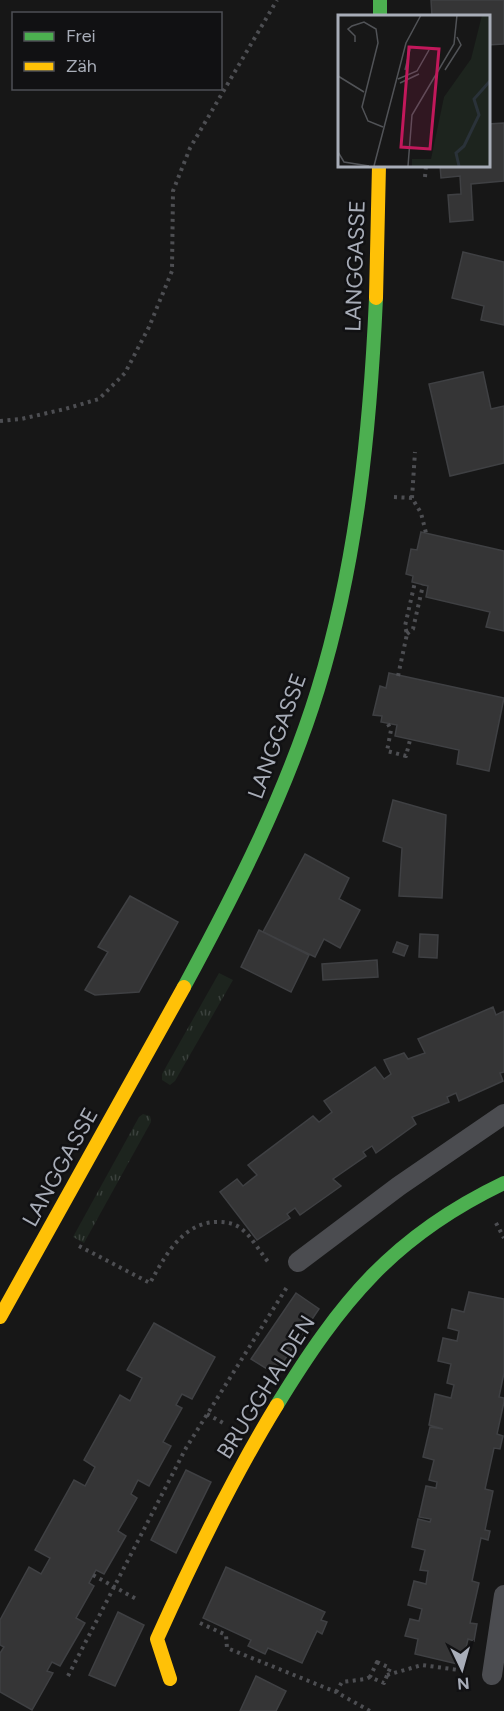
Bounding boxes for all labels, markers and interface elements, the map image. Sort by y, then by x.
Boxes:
legend [12,12,222,90]
inset map [338,15,489,166]
text: Frei [66,25,96,47]
text: Zäh [66,55,97,77]
street label: LANGGASSE [339,200,371,332]
street label: LANGGASSE [242,670,312,802]
street label: LANGGASSE [16,1103,104,1231]
street label: BRUGGHALDEN [211,1310,321,1464]
north arrow [432,1639,492,1699]
text: N [456,1673,470,1693]

